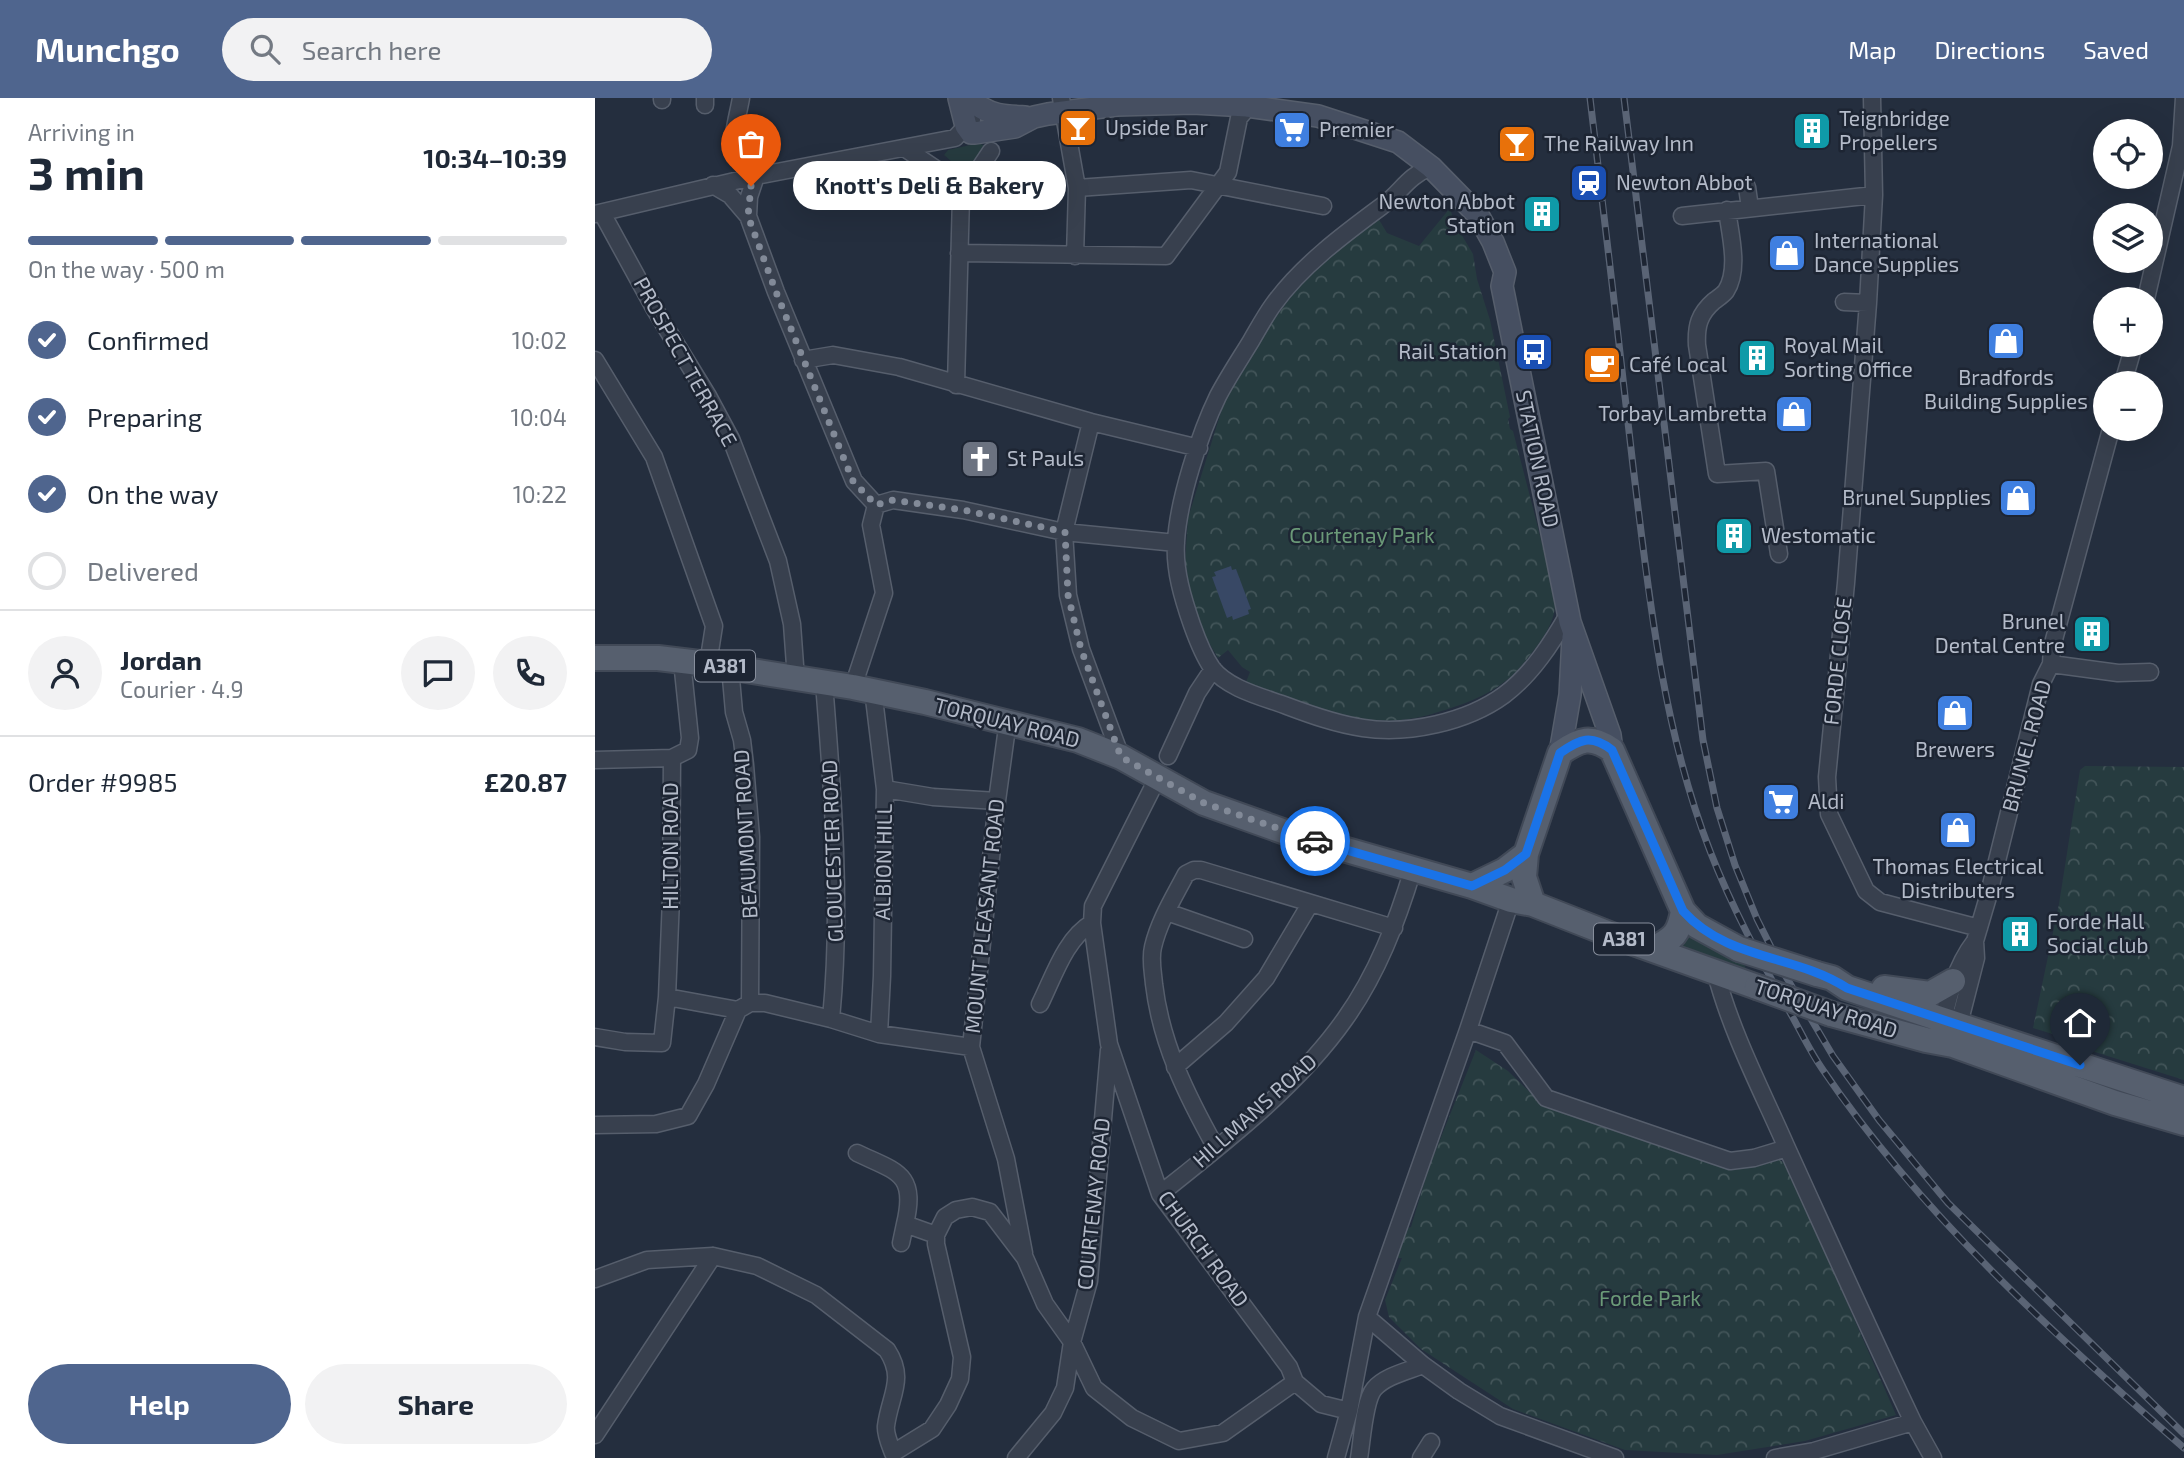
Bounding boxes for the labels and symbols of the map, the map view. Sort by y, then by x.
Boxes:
place label: Teignbridge Propellers [1839,105,1950,154]
bar icon: Upside Bar [1057,107,1099,149]
supermarket icon: Premier [1271,109,1313,151]
building icon: Teignbridge Propellers [1791,110,1833,152]
pin [721,114,781,186]
place label: Upside Bar [1105,114,1209,139]
place label: Premier [1319,116,1395,141]
bar icon: The Railway Inn [1496,123,1538,165]
place label: The Railway Inn [1544,130,1694,155]
callout: Knott's Deli & Bakery [793,162,1066,210]
station icon: Newton Abbot [1568,162,1610,204]
place label: Newton Abbot [1616,169,1753,194]
place label: Newton Abbot Station [1378,188,1515,237]
building icon: Newton Abbot Station [1521,193,1563,235]
place label: International Dance Supplies [1814,227,1959,276]
shop icon: International Dance Supplies [1766,232,1808,274]
street label: PROSPECT TERRACE [629,272,743,450]
shop icon: Bradfords Building Supplies [1985,320,2027,362]
bus stop icon: Rail Station [1513,331,1555,373]
place label: Royal Mail Sorting Office [1784,332,1913,381]
building icon: Royal Mail Sorting Office [1736,337,1778,379]
place label: Rail Station [1398,338,1507,363]
cafe icon: Café Local [1581,344,1623,386]
place label: Café Local [1629,351,1728,376]
place label: Bradfords Building Supplies [1924,364,2088,413]
street label: STATION ROAD [1512,388,1565,530]
shop icon: Torbay Lambretta [1773,393,1815,435]
place label: Torbay Lambretta [1598,400,1767,425]
church icon: St Pauls [959,438,1001,480]
place label: St Pauls [1007,445,1084,470]
shop icon: Brunel Supplies [1997,477,2039,519]
place label: Brunel Supplies [1842,484,1991,509]
building icon: Westomatic [1713,515,1755,557]
park label: Courtenay Park [1289,522,1435,547]
place label: Westomatic [1761,522,1876,547]
street label: FORDE CLOSE [1817,596,1856,726]
place label: Brunel Dental Centre [1935,608,2066,657]
building icon: Brunel Dental Centre [2071,613,2113,655]
road number: A381 [695,650,755,681]
street label: BRUNEL ROAD [1996,677,2055,814]
street label: TORQUAY ROAD [932,691,1083,753]
shop icon: Brewers [1934,692,1976,734]
place label: Brewers [1915,736,1995,761]
street label: BEAUMONT ROAD [728,749,761,919]
street label: GLOUCESTER ROAD [816,759,847,943]
supermarket icon: Aldi [1760,781,1802,823]
street label: HILTON ROAD [657,782,682,910]
place label: Aldi [1808,788,1845,813]
street label: MOUNT PLEASANT ROAD [959,797,1008,1034]
street label: ALBION HILL [869,803,896,921]
courier [1280,806,1350,876]
shop icon: Thomas Electrical Distributers [1937,809,1979,851]
place label: Thomas Electrical Distributers [1873,853,2044,902]
place label: Forde Hall Social club [2047,908,2149,957]
building icon: Forde Hall Social club [1999,913,2041,955]
road number: A381 [1594,924,1654,954]
street label: TORQUAY ROAD [1752,973,1901,1043]
pin [2050,993,2110,1065]
street label: HILLMANS ROAD [1187,1048,1321,1172]
street label: COURTENAY ROAD [1071,1116,1114,1291]
street label: CHURCH ROAD [1154,1185,1255,1311]
park label: Forde Park [1599,1285,1701,1310]

